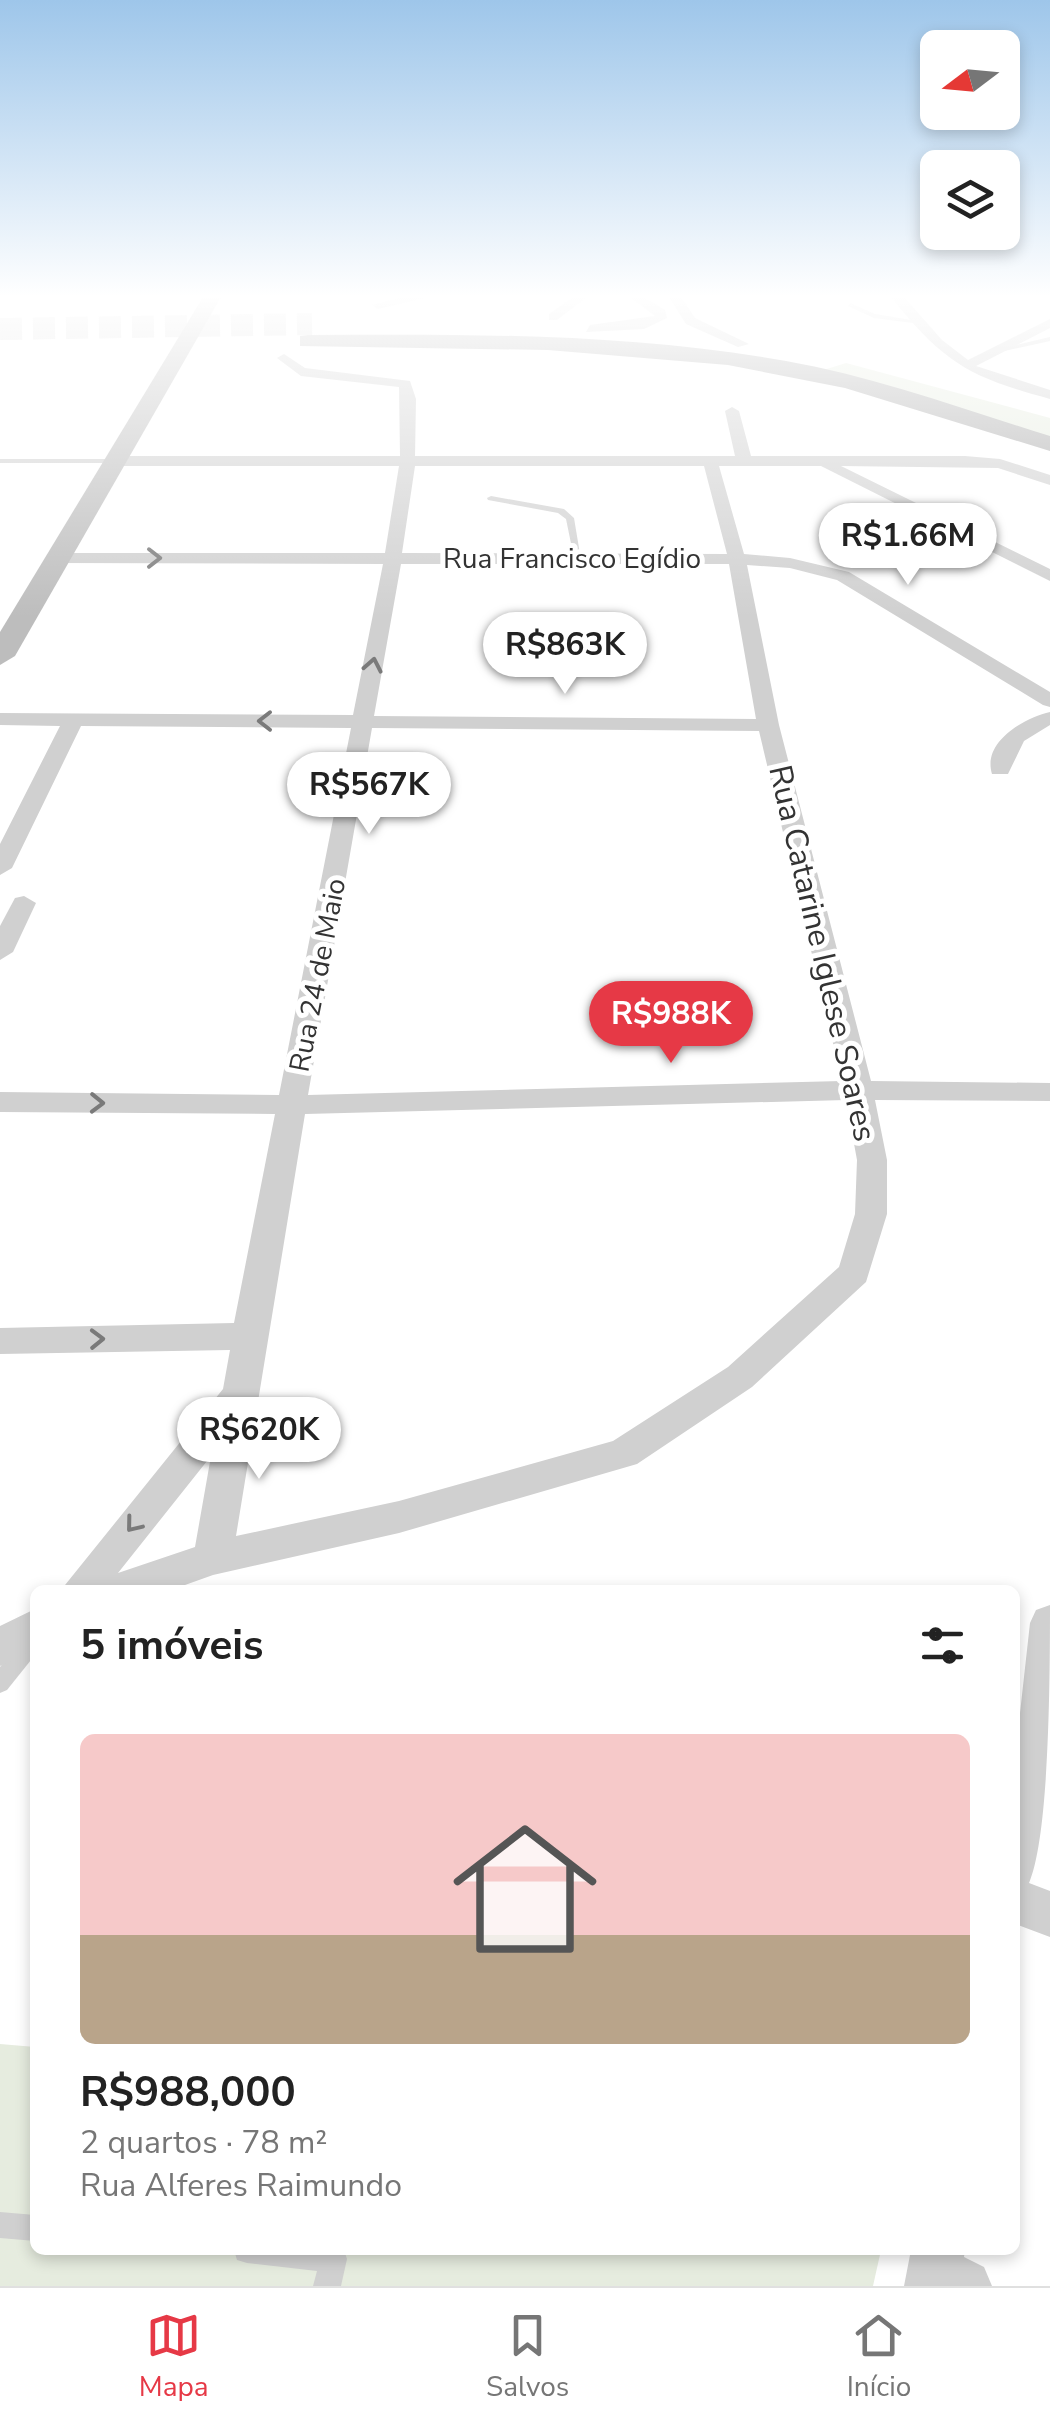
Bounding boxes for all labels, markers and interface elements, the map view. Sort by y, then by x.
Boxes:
north arrow [920,30,1020,130]
map controls [920,30,1020,250]
button: layers [920,150,1020,250]
pin: R$1.66M [816,503,1000,588]
text: R$1.66M [841,514,975,557]
street label: Rua Francisco Egídio [443,540,701,578]
one-way arrow [146,547,162,569]
pin: R$863K [484,612,646,697]
text: R$863K [505,623,625,666]
one-way arrow [361,657,382,674]
one-way arrow [256,710,272,732]
pin: R$567K [288,752,450,837]
street label: Rua Catarine Iglese Soares [758,761,887,1146]
text: R$567K [309,763,429,806]
street label: Rua 24 de Maio [281,875,355,1075]
pin: R$988K [590,981,752,1066]
text: R$988K [611,992,731,1035]
one-way arrow [90,1092,106,1114]
one-way arrow [90,1328,106,1349]
pin: R$620K [178,1397,340,1482]
text: R$620K [199,1408,319,1451]
one-way arrow [127,1514,145,1532]
text: 5 imóveis [80,1617,264,1674]
icon: filters [915,1618,970,1673]
icon: home [435,1799,615,1979]
text: R$988,000 [80,2064,296,2121]
text: 2 quartos · 78 m² [80,2121,327,2164]
text: Rua Alferes Raimundo [80,2164,402,2207]
tab: Mapa [139,2308,209,2406]
tab: Salvos [486,2308,569,2406]
tab: Início [847,2308,911,2406]

